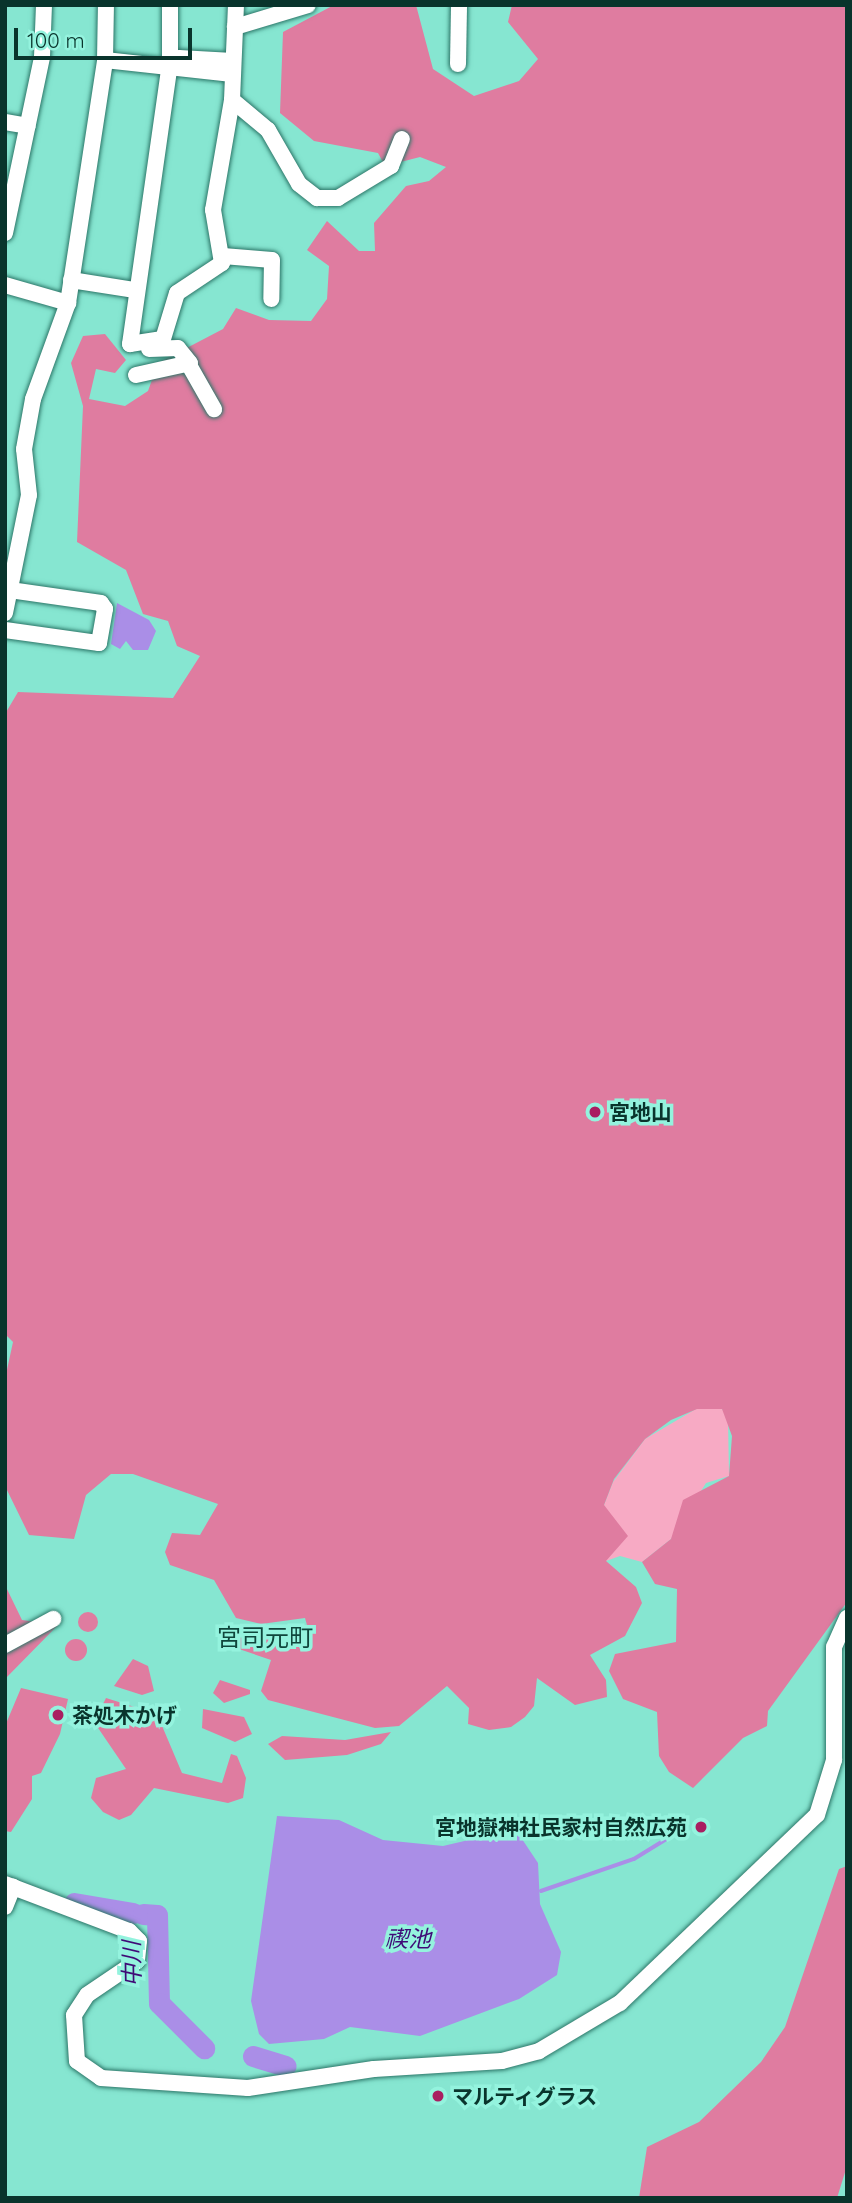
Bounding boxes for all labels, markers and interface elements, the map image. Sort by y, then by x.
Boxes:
scale bar [18,14,196,58]
text: 100 m [27,27,85,53]
place label: 宮地山 [609,1099,672,1125]
marker: 宮地山 [587,1104,603,1120]
district label: 宮司元町 [217,1624,313,1652]
place label: 茶処木かげ [72,1702,177,1728]
marker: 茶処木かげ [50,1707,66,1723]
place label: 宮地嶽神社民家村自然広苑 [435,1814,687,1840]
marker: 宮地嶽神社民家村自然広苑 [693,1819,709,1835]
water label: 禊池 [385,1925,431,1953]
water label: 中川 [118,1941,146,1987]
place label: マルティグラス [452,2083,599,2109]
marker: マルティグラス [430,2088,446,2104]

